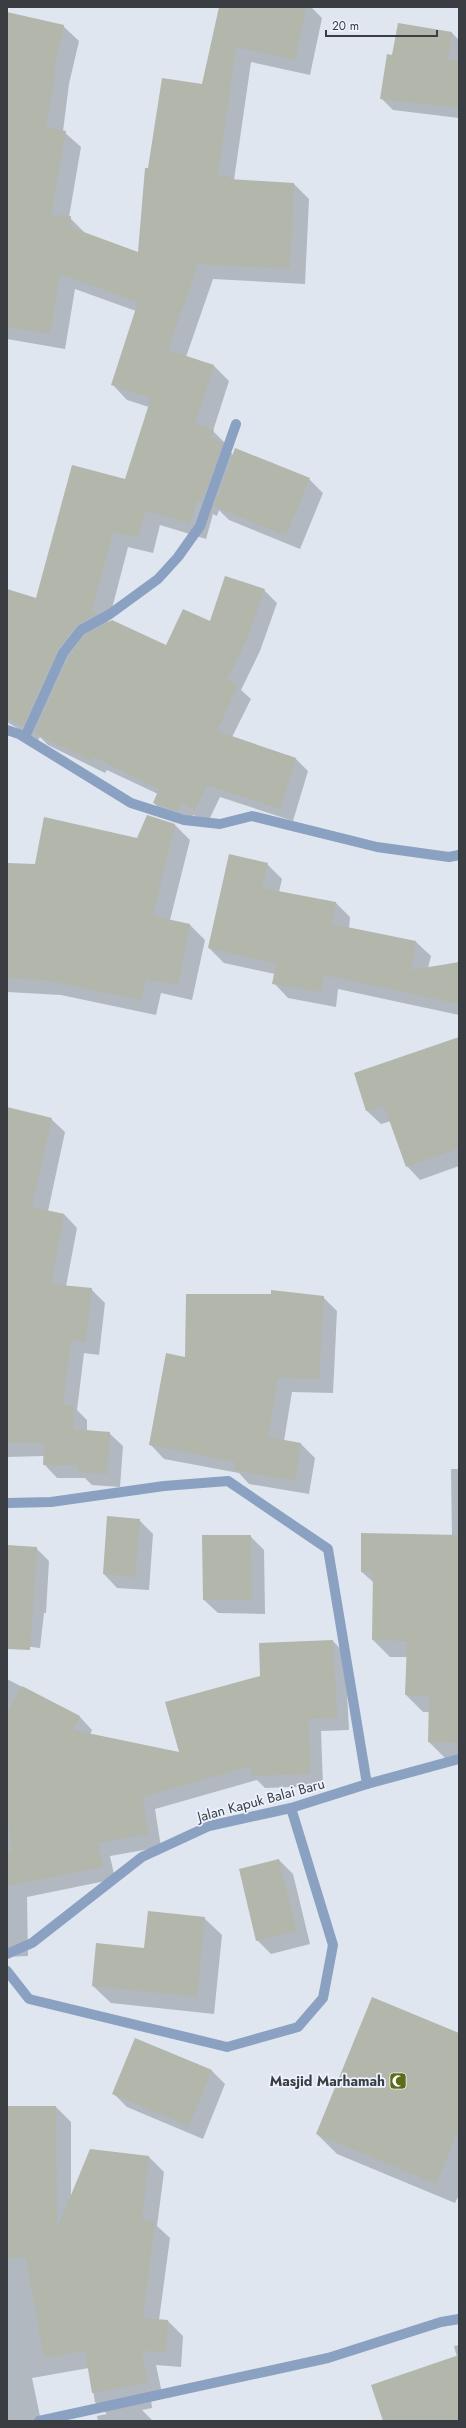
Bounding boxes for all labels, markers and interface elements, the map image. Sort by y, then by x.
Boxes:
scale bar [326,12,437,38]
text: 20 m [332,17,359,35]
street label: Jalan Kapuk Balai Baru [193,1773,327,1827]
place label: Masjid Marhamah [270,2071,385,2091]
mosque icon: Masjid Marhamah [388,2071,408,2091]

